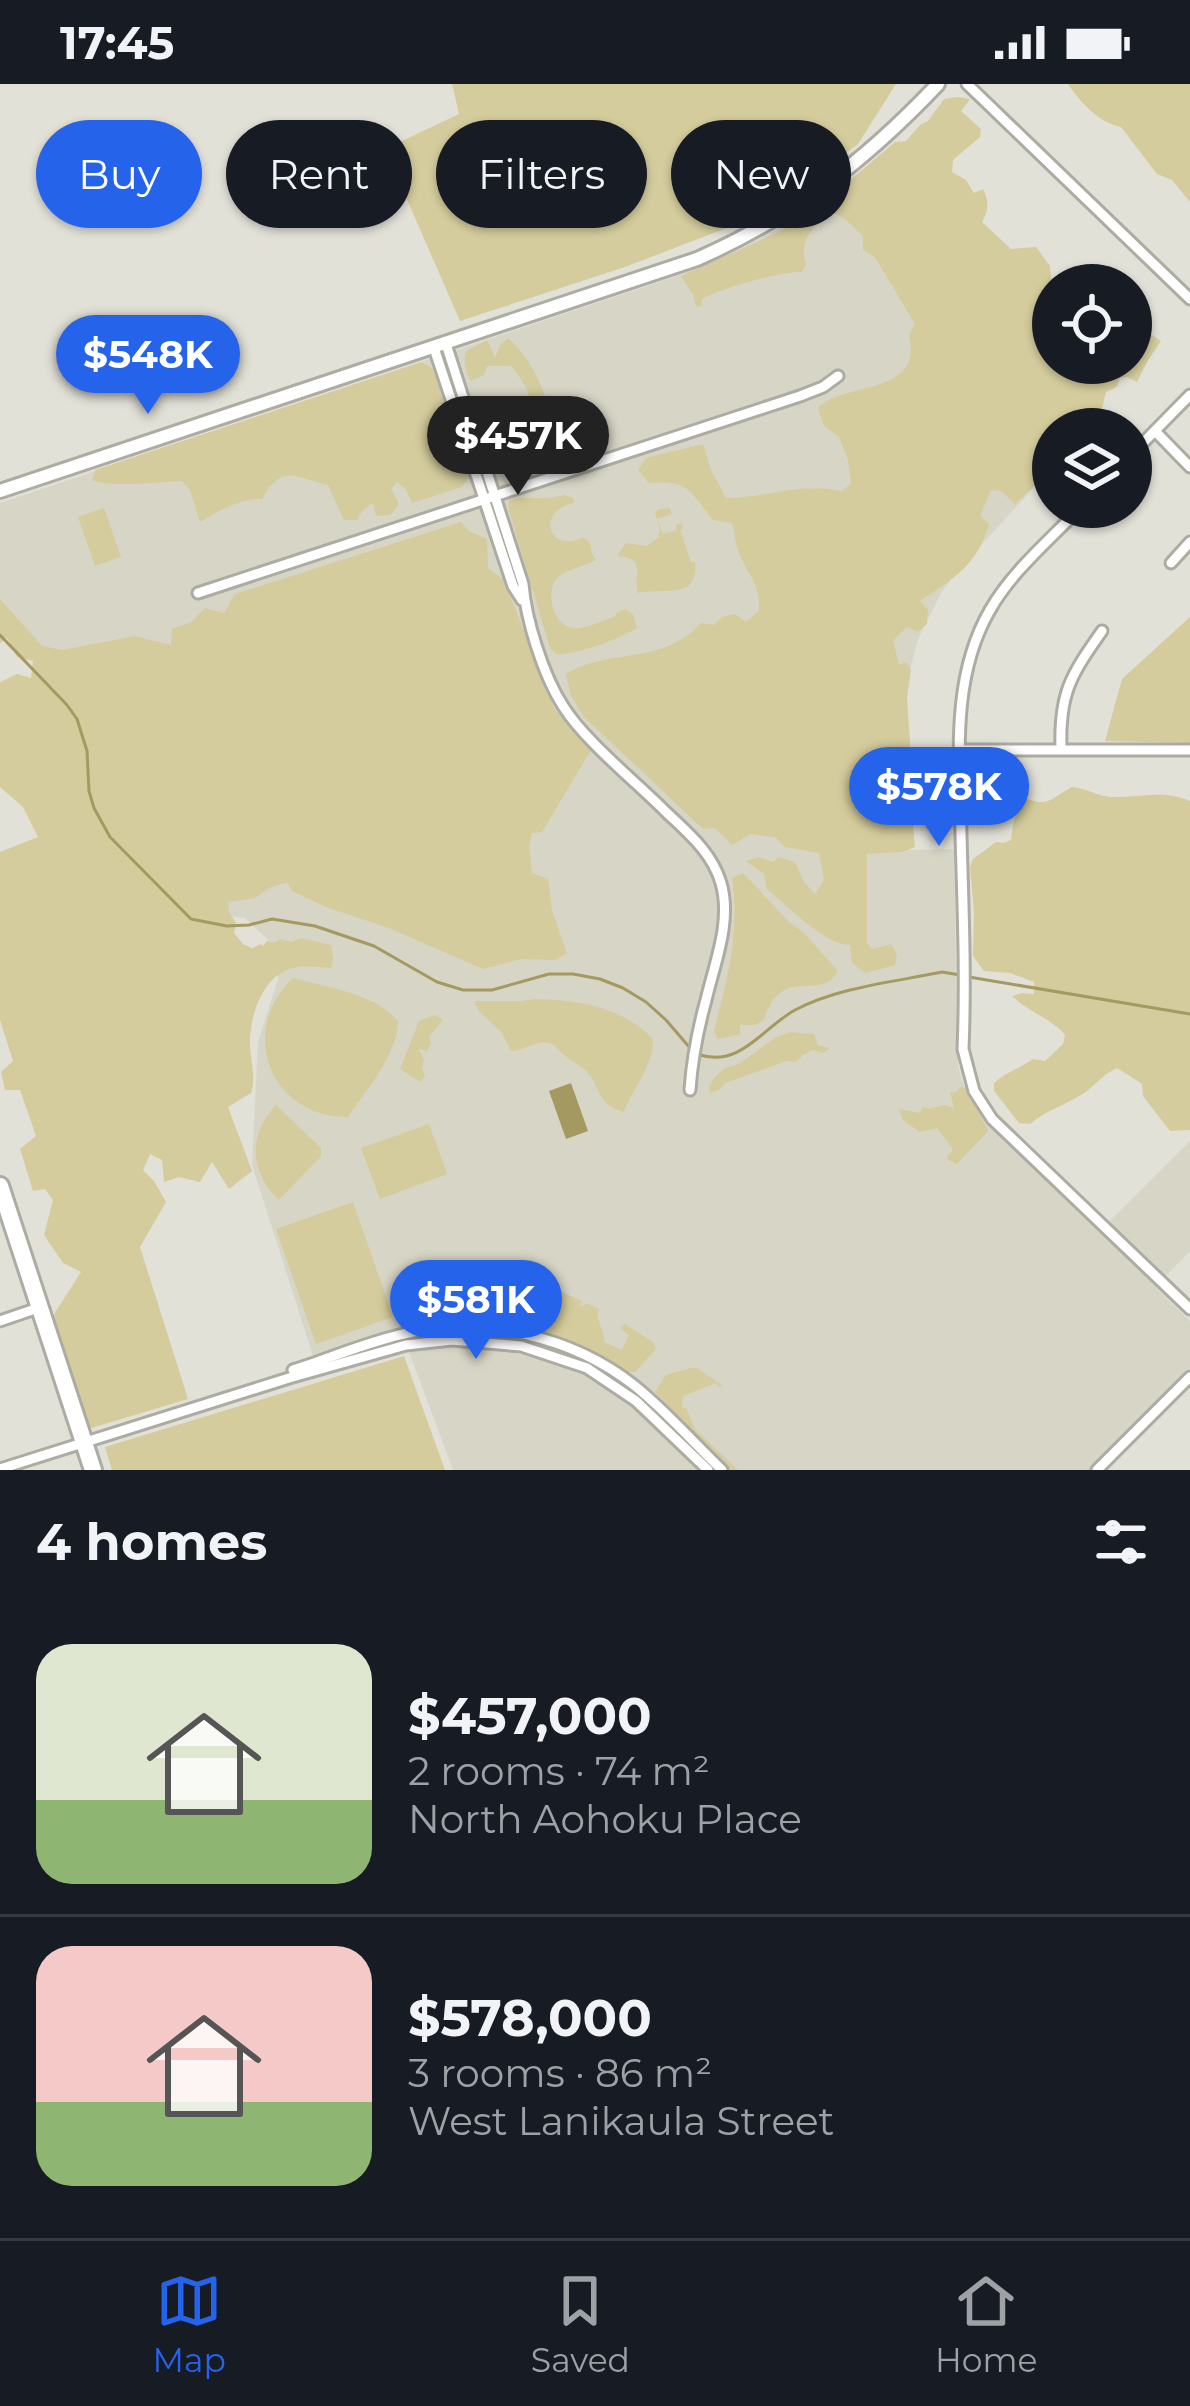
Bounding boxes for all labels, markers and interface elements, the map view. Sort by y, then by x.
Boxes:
text: 17:45 [60,15,174,70]
chip: Buy [36,120,202,228]
chip: Rent [226,120,412,228]
chip: Filters [436,120,647,228]
chip: New [671,120,851,228]
map controls [1032,264,1152,528]
button: locate [1032,264,1152,384]
pin: $548K [64,315,232,417]
text: $548K [83,330,213,378]
pin: $457K [434,396,602,498]
button: layers [1032,408,1152,528]
text: $457K [454,411,582,459]
pin: $578K [855,747,1023,849]
text: $578K [876,762,1002,810]
pin: $581K [392,1260,560,1362]
text: $581K [417,1275,535,1323]
icon: filters [1088,1509,1154,1575]
text: 4 homes [36,1511,267,1573]
text: $457,000 [408,1685,652,1747]
icon: home [132,1692,276,1836]
text: 2 rooms · 74 m² [408,1747,710,1795]
text: North Aohoku Place [408,1795,802,1843]
text: $578,000 [408,1987,652,2049]
icon: home [132,1994,276,2138]
text: 3 rooms · 86 m² [408,2049,712,2097]
text: West Lanikaula Street [408,2097,834,2145]
tab: Map [153,2268,226,2380]
tab: Saved [531,2268,630,2380]
tab: Home [935,2268,1037,2380]

